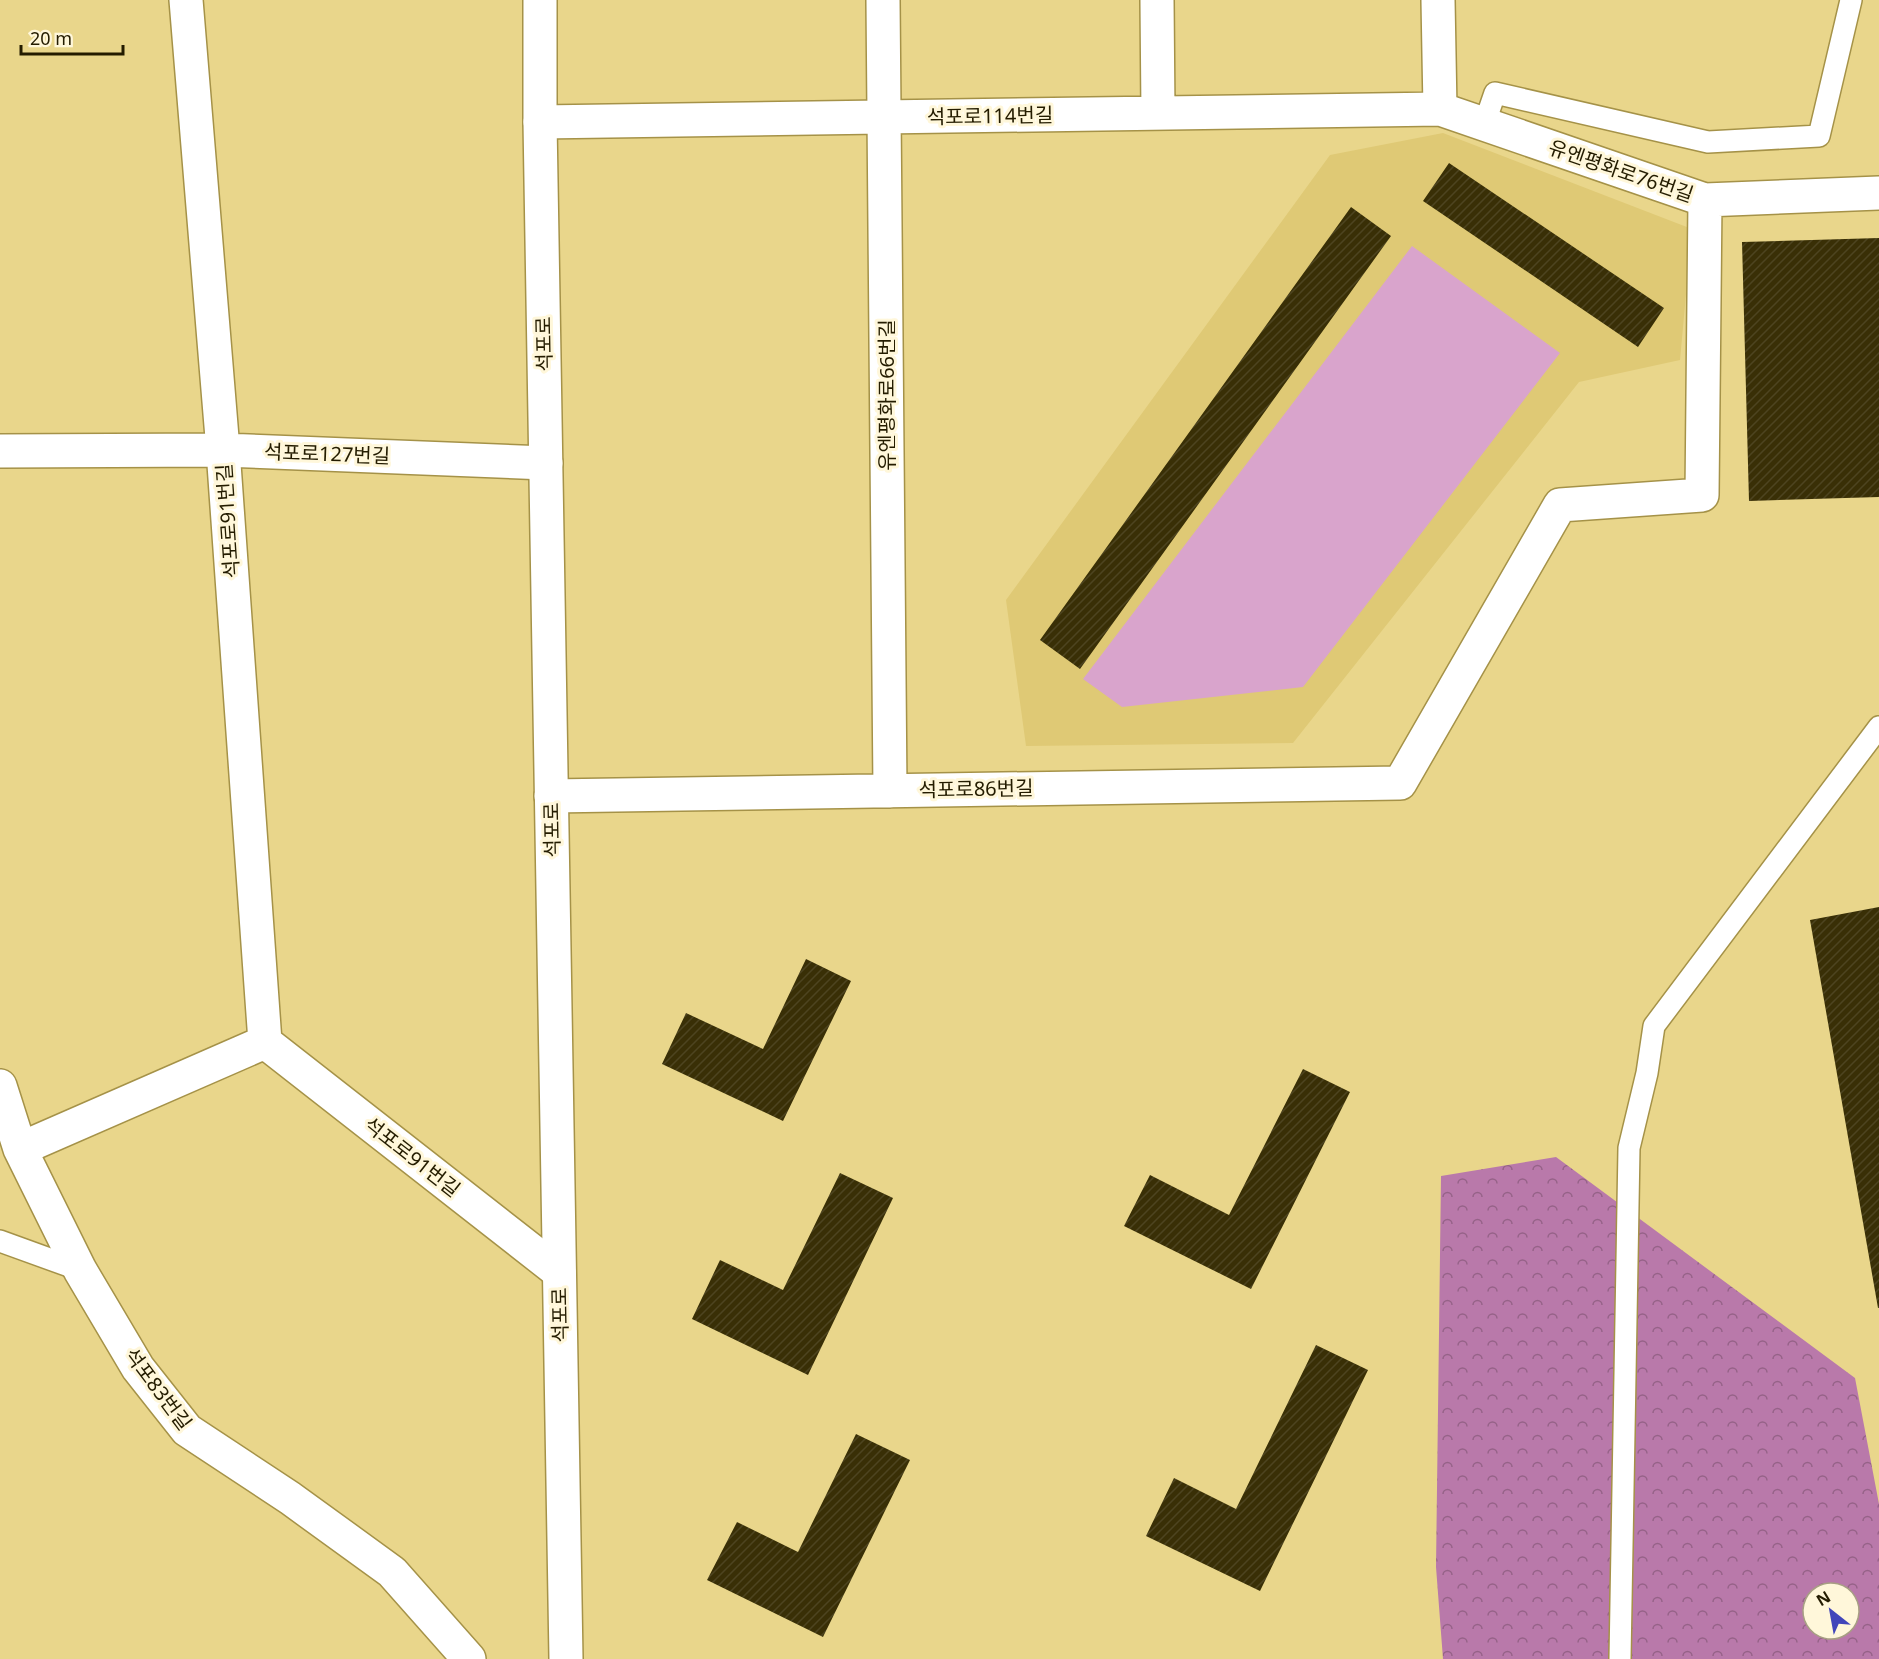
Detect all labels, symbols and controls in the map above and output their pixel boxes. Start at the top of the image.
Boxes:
scale bar [21,18,123,56]
text: 20 m [30,26,72,50]
street label: 석포로114번길 [927,101,1053,130]
street label: 유엔평화로76번길 [1545,133,1697,208]
street label: 석포로 [530,316,557,372]
street label: 유엔평화로66번길 [873,319,900,471]
street label: 석포로127번길 [263,438,391,469]
street label: 석포로91번길 [210,463,245,579]
street label: 석포로86번길 [918,774,1034,803]
street label: 석포로 [538,802,565,858]
street label: 석포로91번길 [359,1111,466,1203]
street label: 석포로 [546,1287,573,1343]
street label: 석포83번길 [119,1342,198,1435]
north arrow [1801,1581,1861,1641]
text: N [1812,1585,1835,1611]

